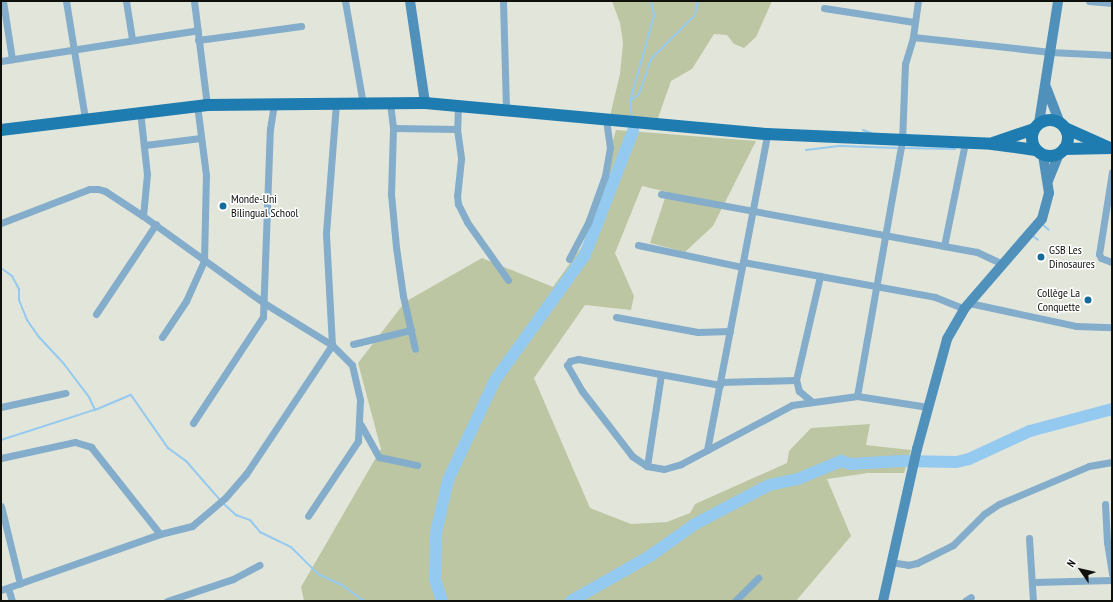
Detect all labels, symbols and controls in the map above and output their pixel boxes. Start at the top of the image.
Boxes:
place label: Monde-Uni Bilingual School [231,192,298,220]
marker: Monde-Uni Bilingual School [218,201,228,211]
place label: GSB Les Dinosaures [1049,243,1095,271]
marker: GSB Les Dinosaures [1036,252,1046,262]
place label: Collège La Conquette [1037,286,1080,314]
marker: Collège La Conquette [1083,295,1093,305]
north arrow [1061,550,1101,590]
text: N [1064,557,1079,570]

